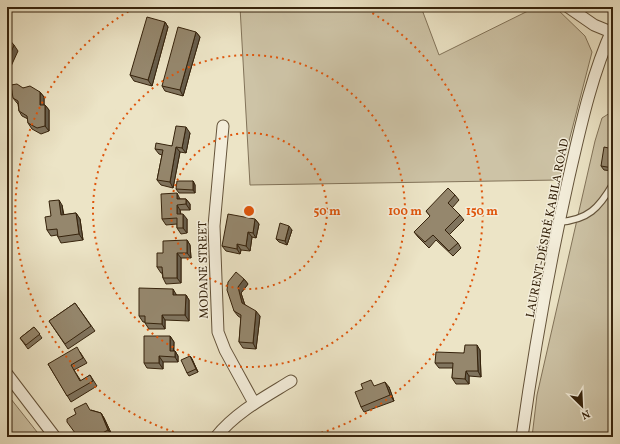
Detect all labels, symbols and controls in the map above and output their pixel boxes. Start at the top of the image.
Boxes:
street label: LAURENT-DÉSIRÉ KABILA ROAD [522,137,573,319]
centre of rings [242,204,256,218]
text: 50 m [313,204,341,220]
text: 100 m [388,204,422,220]
text: 150 m [466,204,498,220]
street label: MODANE STREET [195,221,213,319]
north arrow [562,386,602,426]
text: N [579,405,592,422]

